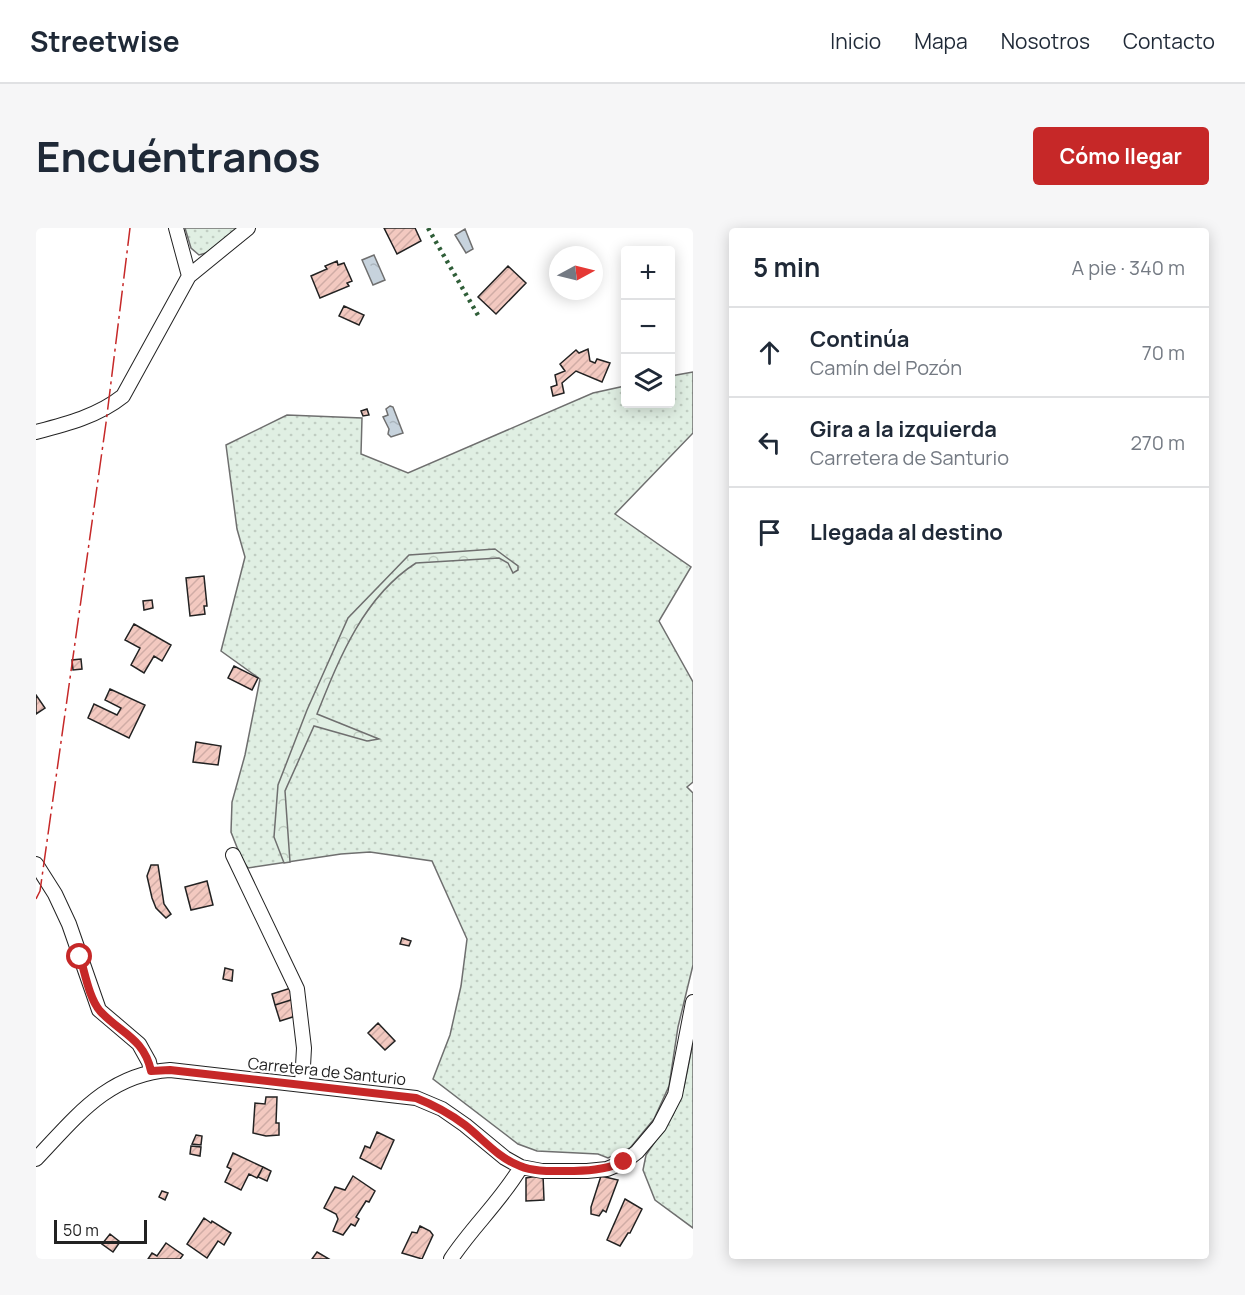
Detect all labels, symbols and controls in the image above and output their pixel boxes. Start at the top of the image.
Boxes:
text: Streetwise [30,22,180,60]
text: Inicio [830,27,881,55]
text: Mapa [914,27,968,55]
text: Nosotros [1001,27,1090,55]
text: Contacto [1123,27,1215,55]
text: Encuéntranos [36,127,321,185]
button: Cómo llegar [1033,127,1209,185]
north arrow [549,246,603,300]
map controls [621,246,675,408]
button: + [621,246,675,300]
text: 5 min [753,249,820,285]
text: A pie · 340 m [1072,254,1185,281]
button: − [621,300,675,354]
text: Continúa [810,324,910,354]
icon: ahead [753,336,786,369]
text: 70 m [1142,339,1185,366]
button: layers [621,354,675,408]
text: Camín del Pozón [810,354,962,381]
text: Gira a la izquierda [810,414,997,444]
icon: left [753,426,786,459]
text: 270 m [1130,429,1185,456]
text: Carretera de Santurio [810,444,1009,471]
icon: arrive [753,516,786,549]
text: Llegada al destino [810,517,1003,547]
route start [66,943,92,969]
street label: Carretera de Santurio [247,1052,407,1090]
route end [610,1148,636,1174]
scale bar [54,1217,147,1244]
text: 50 m [63,1219,99,1241]

